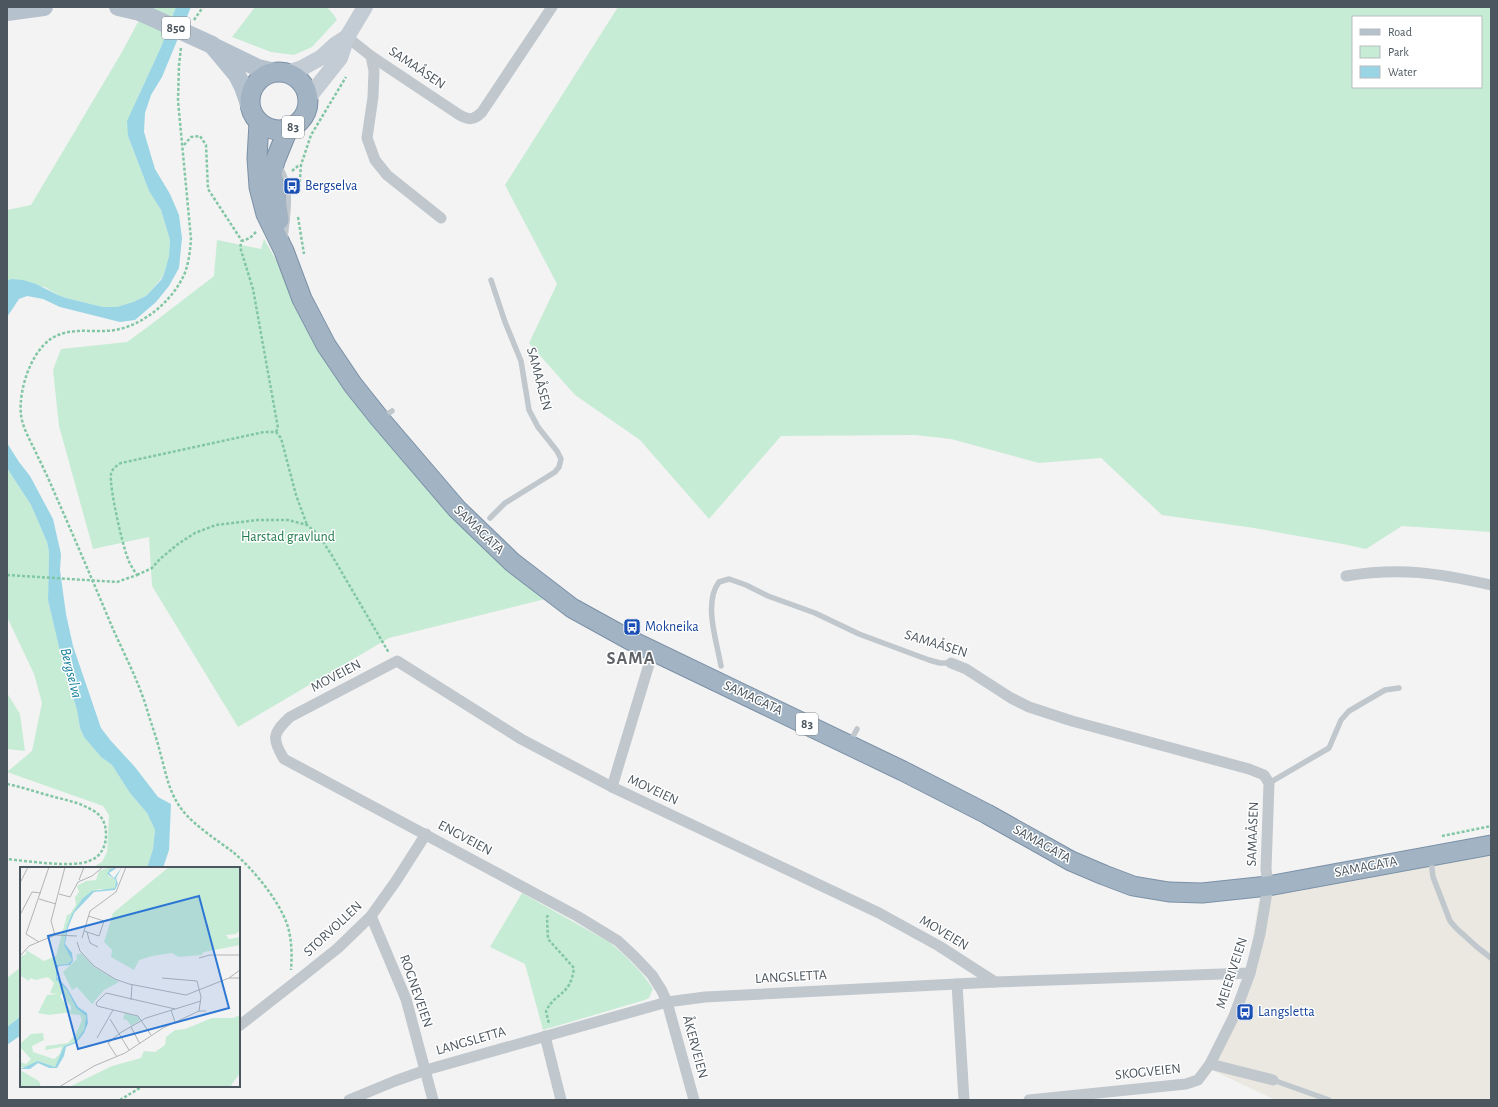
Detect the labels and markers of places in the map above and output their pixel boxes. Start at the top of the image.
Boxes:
bus stop icon: Bergselva [282,176,302,196]
place label: Bergselva [305,179,358,193]
bus stop icon: Mokneika [622,617,642,637]
place label: Mokneika [645,620,699,634]
bus stop icon: Langsletta [1235,1002,1255,1022]
place label: Langsletta [1258,1005,1315,1019]

